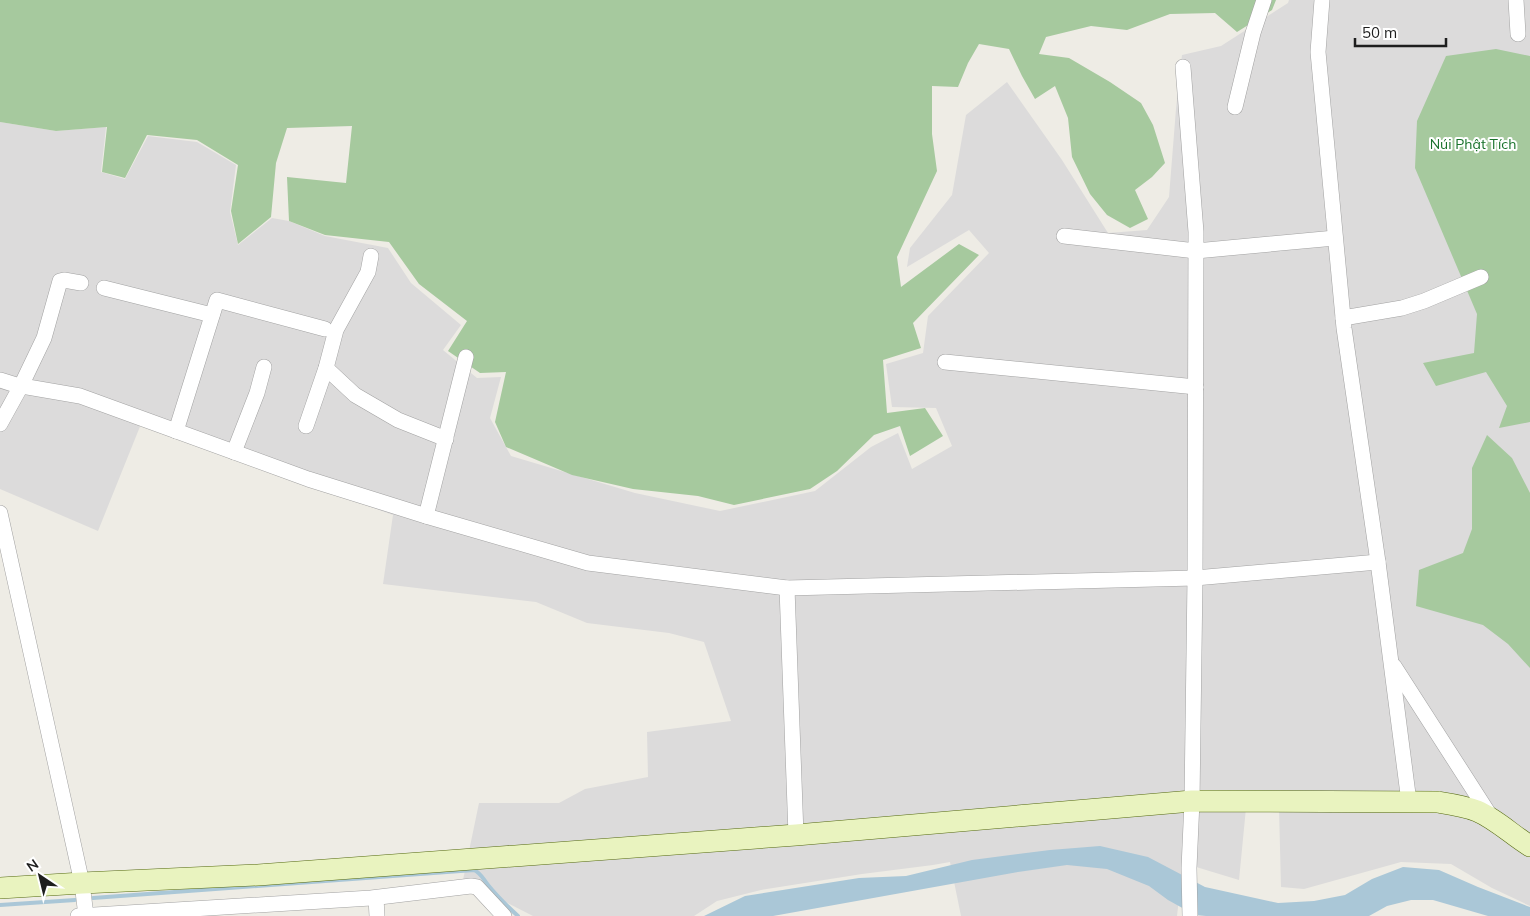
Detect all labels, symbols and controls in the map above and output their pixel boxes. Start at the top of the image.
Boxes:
scale bar [1355,15,1446,47]
text: 50 m [1362,23,1397,42]
park label: Núi Phật Tích [1430,135,1516,153]
north arrow [15,851,65,901]
text: N [23,855,42,876]

